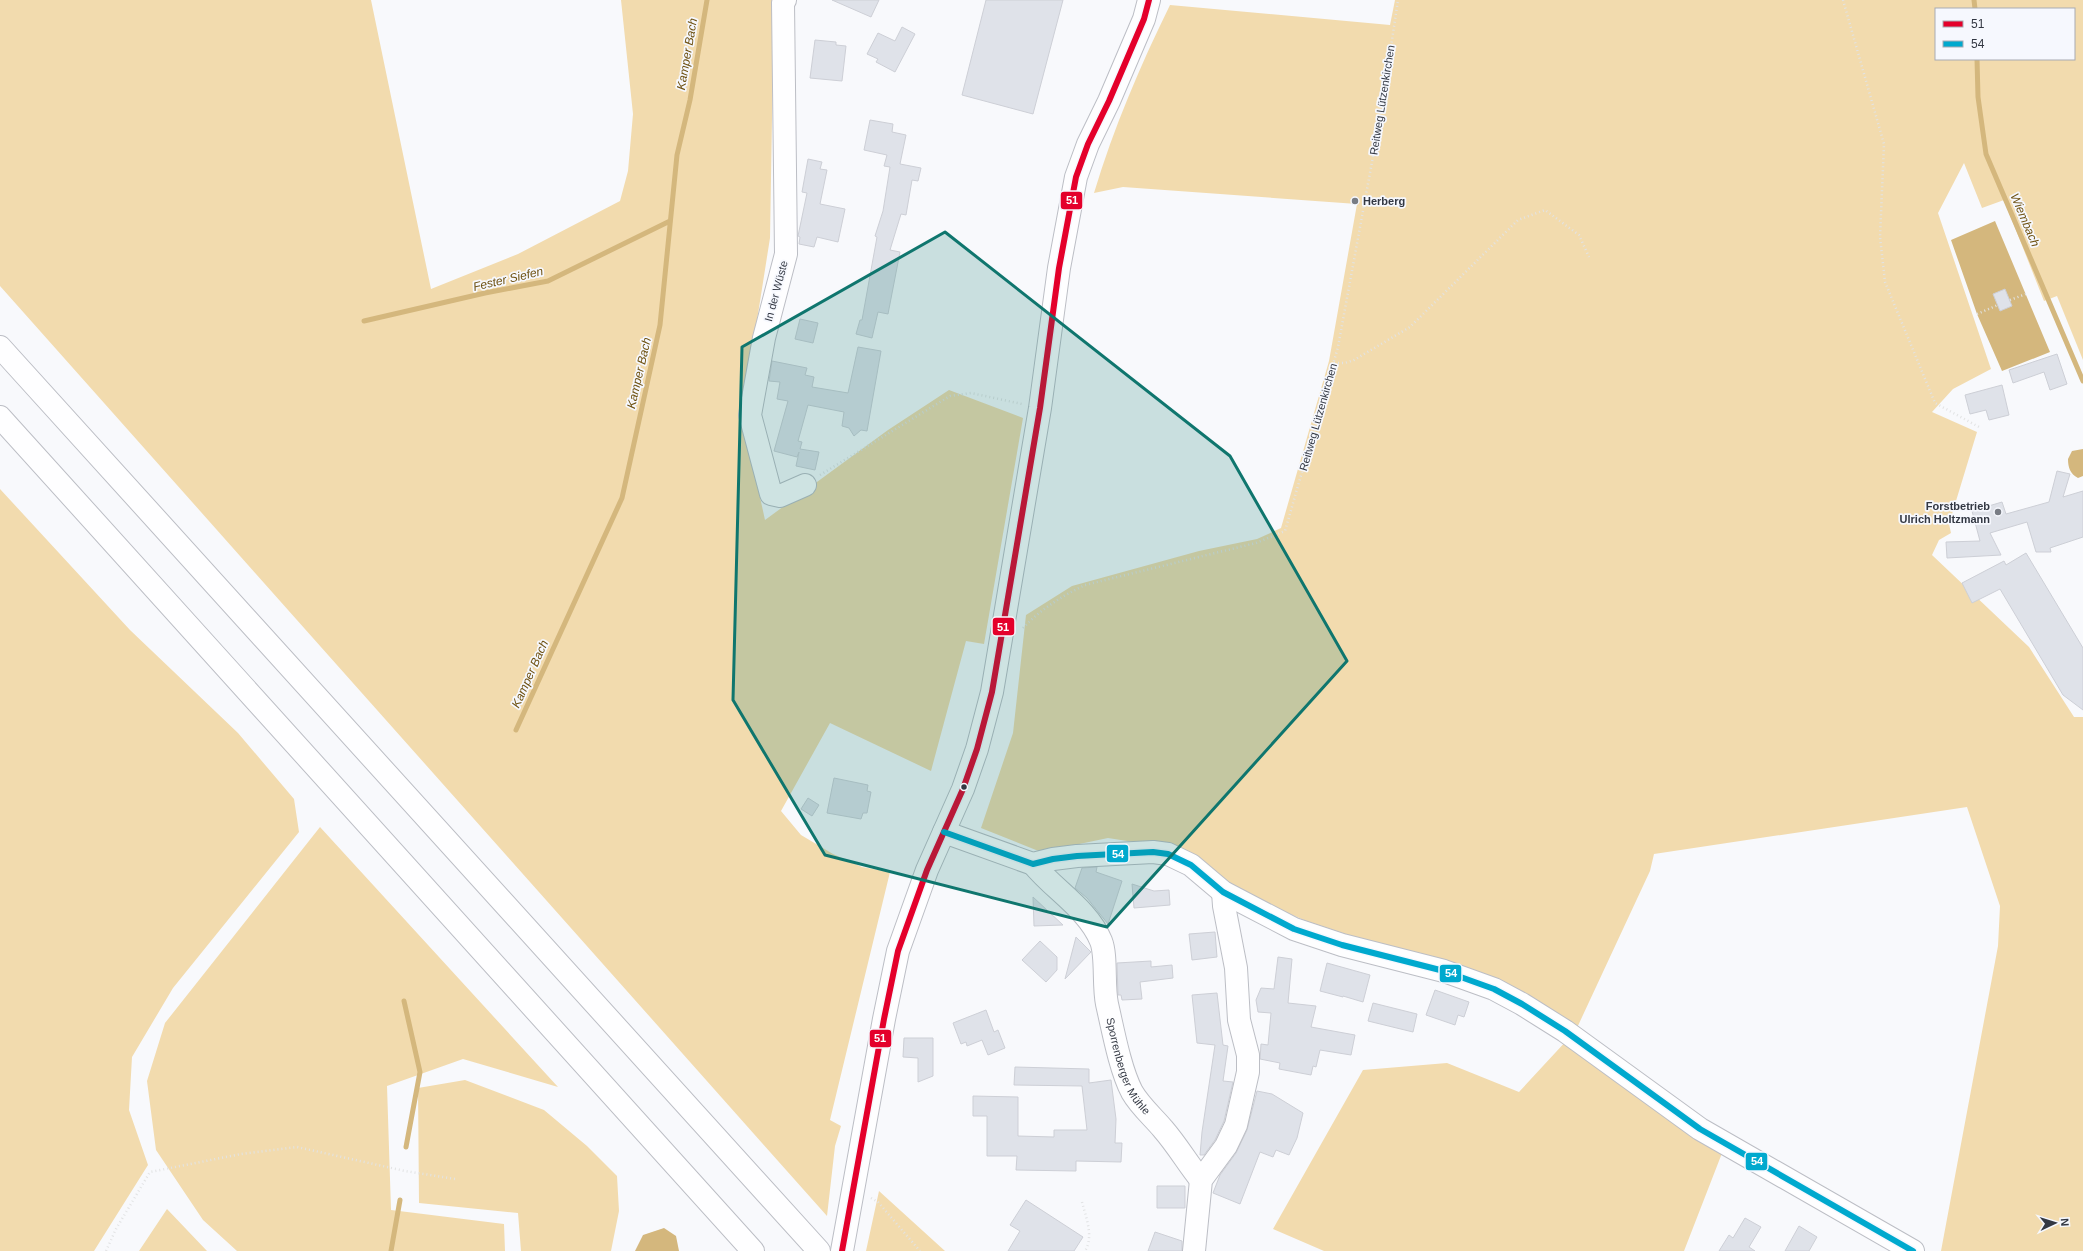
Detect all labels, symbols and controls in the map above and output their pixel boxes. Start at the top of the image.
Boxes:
legend [1935,8,2075,60]
water label: Kamper Bach [674,17,700,91]
text: 51 [1971,17,1985,31]
text: 54 [1971,37,1985,51]
street label: Reitweg Lützenkirchen [1367,44,1397,156]
line badge: 51 [1060,191,1083,210]
water label: Wiembach [2008,191,2043,249]
text: 51 [1066,194,1078,206]
place label: Herberg [1363,195,1405,207]
marker: Herberg [1350,196,1360,206]
street label: In der Wüste [762,259,790,323]
water label: Fester Siefen [472,264,545,294]
water label: Kamper Bach [624,336,654,410]
street label: Reitweg Lützenkirchen [1297,362,1339,472]
place label: Forstbetrieb Ulrich Holtzmann [1900,500,1990,525]
marker: Forstbetrieb Ulrich Holtzmann [1993,507,2003,517]
line badge: 51 [992,617,1015,636]
text: 51 [997,621,1009,633]
water label: Kamper Bach [509,638,551,710]
unlabelled marker [959,782,969,792]
line badge: 54 [1106,844,1129,863]
text: 54 [1112,848,1125,860]
line badge: 54 [1439,964,1462,983]
text: 54 [1445,967,1458,979]
street label: Sporrenberger Mühle [1104,1016,1153,1117]
line badge: 51 [869,1029,892,1048]
text: 51 [874,1032,886,1044]
line badge: 54 [1745,1152,1768,1171]
text: 54 [1751,1155,1764,1167]
north arrow [2035,1203,2075,1243]
text: N [2059,1218,2071,1227]

